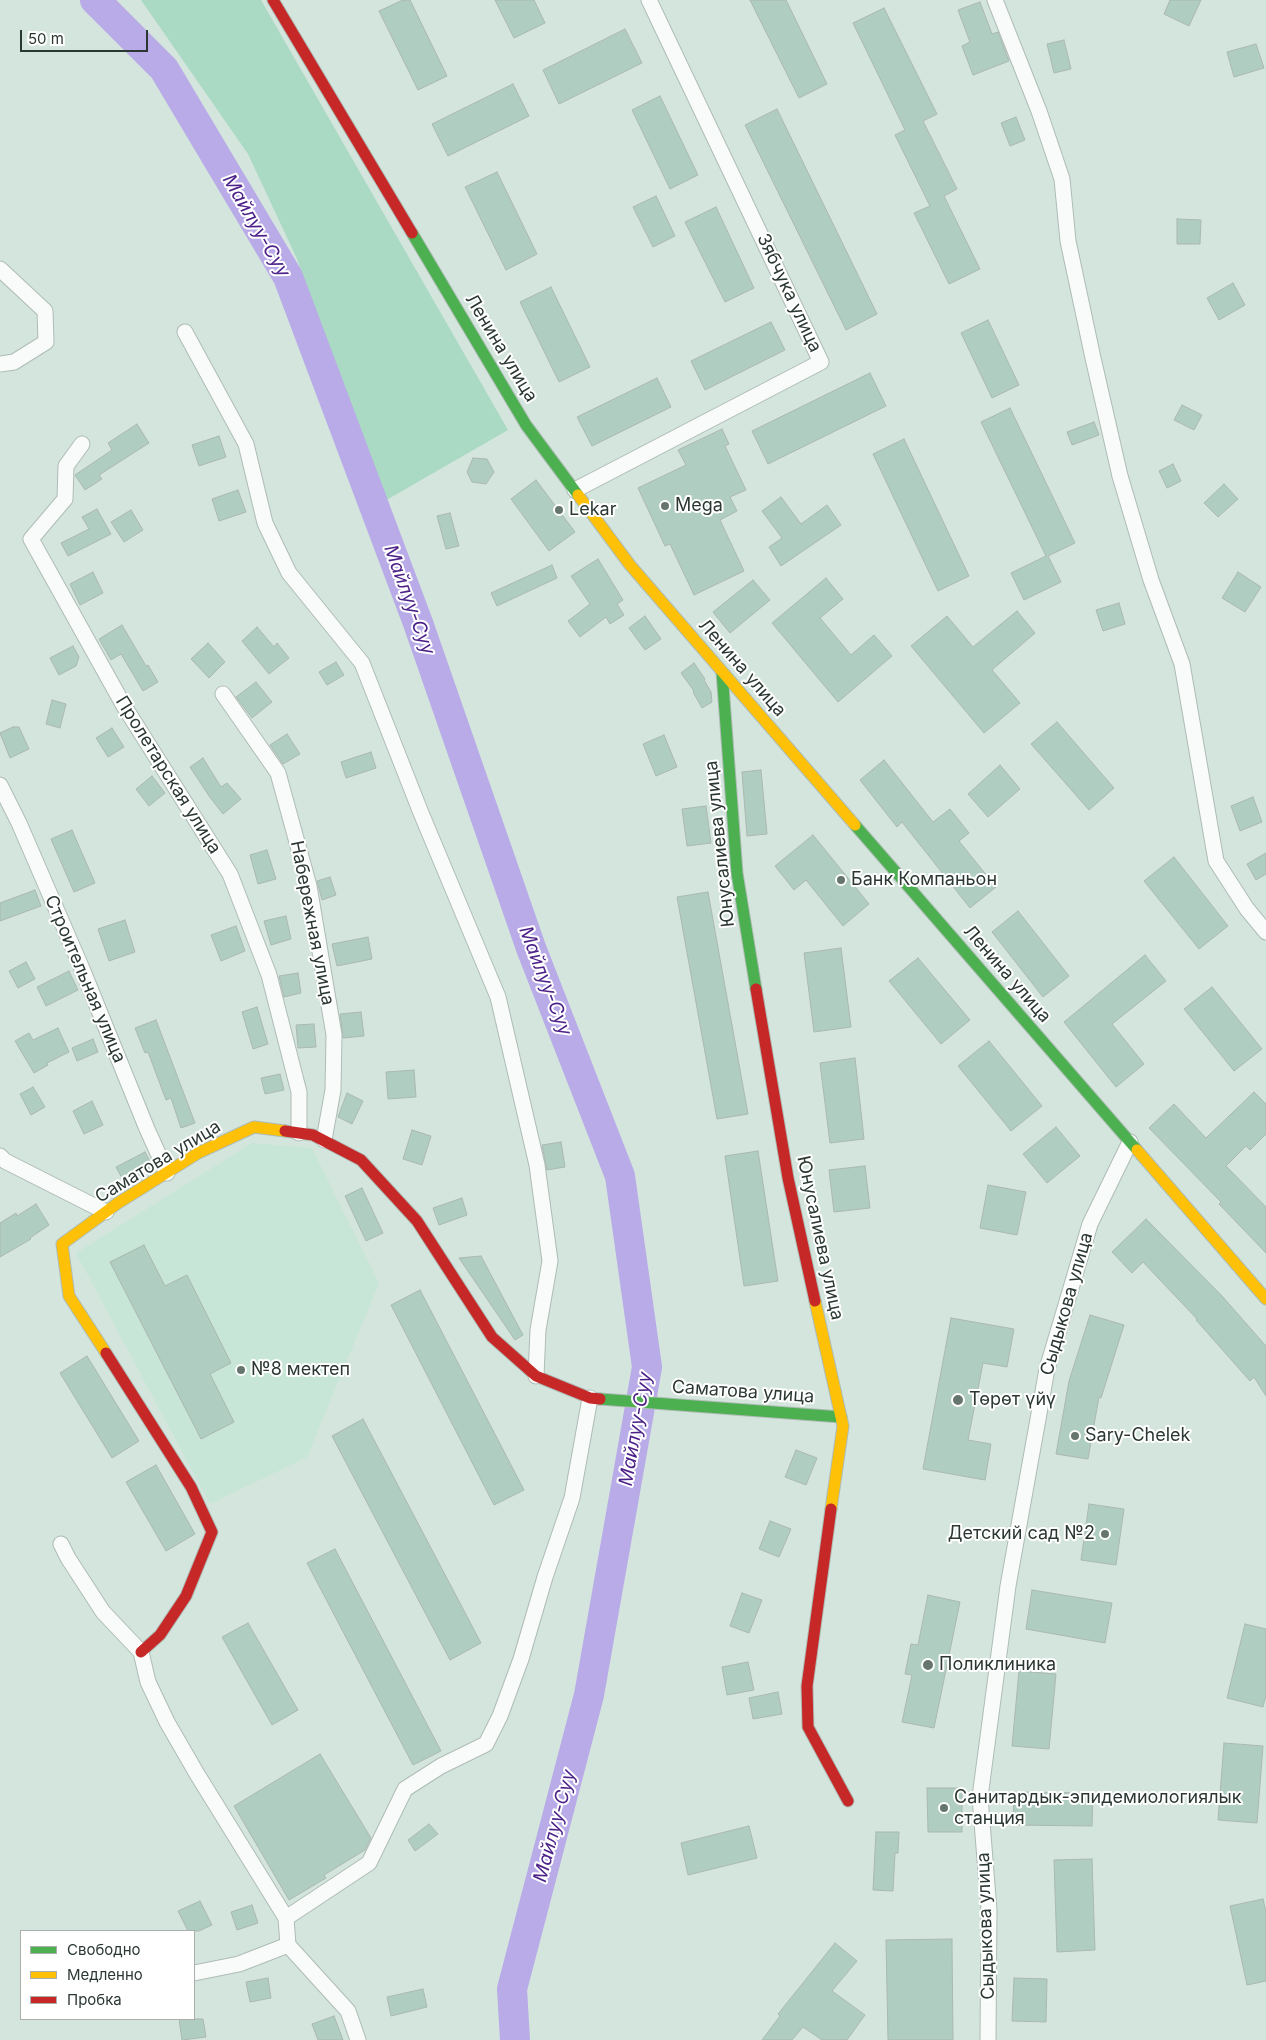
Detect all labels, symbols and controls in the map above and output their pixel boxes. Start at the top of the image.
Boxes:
scale bar [22,20,150,52]
text: 50 m [28,29,64,48]
water label: Майлуу-Суу [217,170,295,282]
street label: Зябчука улица [752,230,826,356]
street label: Ленина улица [460,290,542,406]
place label: Mega [675,495,723,517]
place label: Lekar [569,499,616,521]
marker: Mega [659,500,671,512]
marker: Lekar [553,504,565,516]
water label: Майлуу-Суу [379,542,439,658]
street label: Ленина улица [694,615,790,721]
street label: Пролетарская улица [111,692,225,858]
street label: Юнусалиева улица [701,760,739,928]
street label: Набережная улица [285,839,339,1007]
place label: Банк Компаньон [851,869,997,891]
marker: Банк Компаньон [835,874,847,886]
street label: Строительная улица [40,892,130,1066]
street label: Ленина улица [959,921,1055,1027]
water label: Майлуу-Суу [514,923,576,1039]
street label: Саматова улица [91,1116,225,1208]
street label: Юнусалиева улица [792,1154,848,1322]
street label: Сыдыкова улица [1036,1230,1098,1378]
place label: №8 мектеп [251,1359,350,1381]
marker: №8 мектеп [235,1364,247,1376]
water label: Майлуу-Суу [615,1370,657,1488]
street label: Саматова улица [671,1376,815,1408]
place label: Төрөт үйү [969,1389,1056,1411]
marker: Төрөт үйү [951,1393,965,1407]
place label: Sary-Chelek [1085,1425,1190,1447]
marker: Sary-Chelek [1069,1430,1081,1442]
place label: Детский сад №2 [948,1523,1095,1545]
marker: Детский сад №2 [1099,1528,1111,1540]
place label: Поликлиника [939,1654,1056,1676]
marker: Поликлиника [921,1658,935,1672]
water label: Майлуу-Суу [529,1767,581,1885]
place label: Санитардык-эпидемиологиялык станция [954,1787,1242,1830]
marker: Санитардык-эпидемиологиялык станция [938,1802,950,1814]
street label: Сыдыкова улица [973,1852,999,2000]
legend [20,1930,195,2020]
text: Свободно [67,1940,141,1959]
text: Медленно [67,1965,143,1984]
text: Пробка [67,1990,122,2009]

